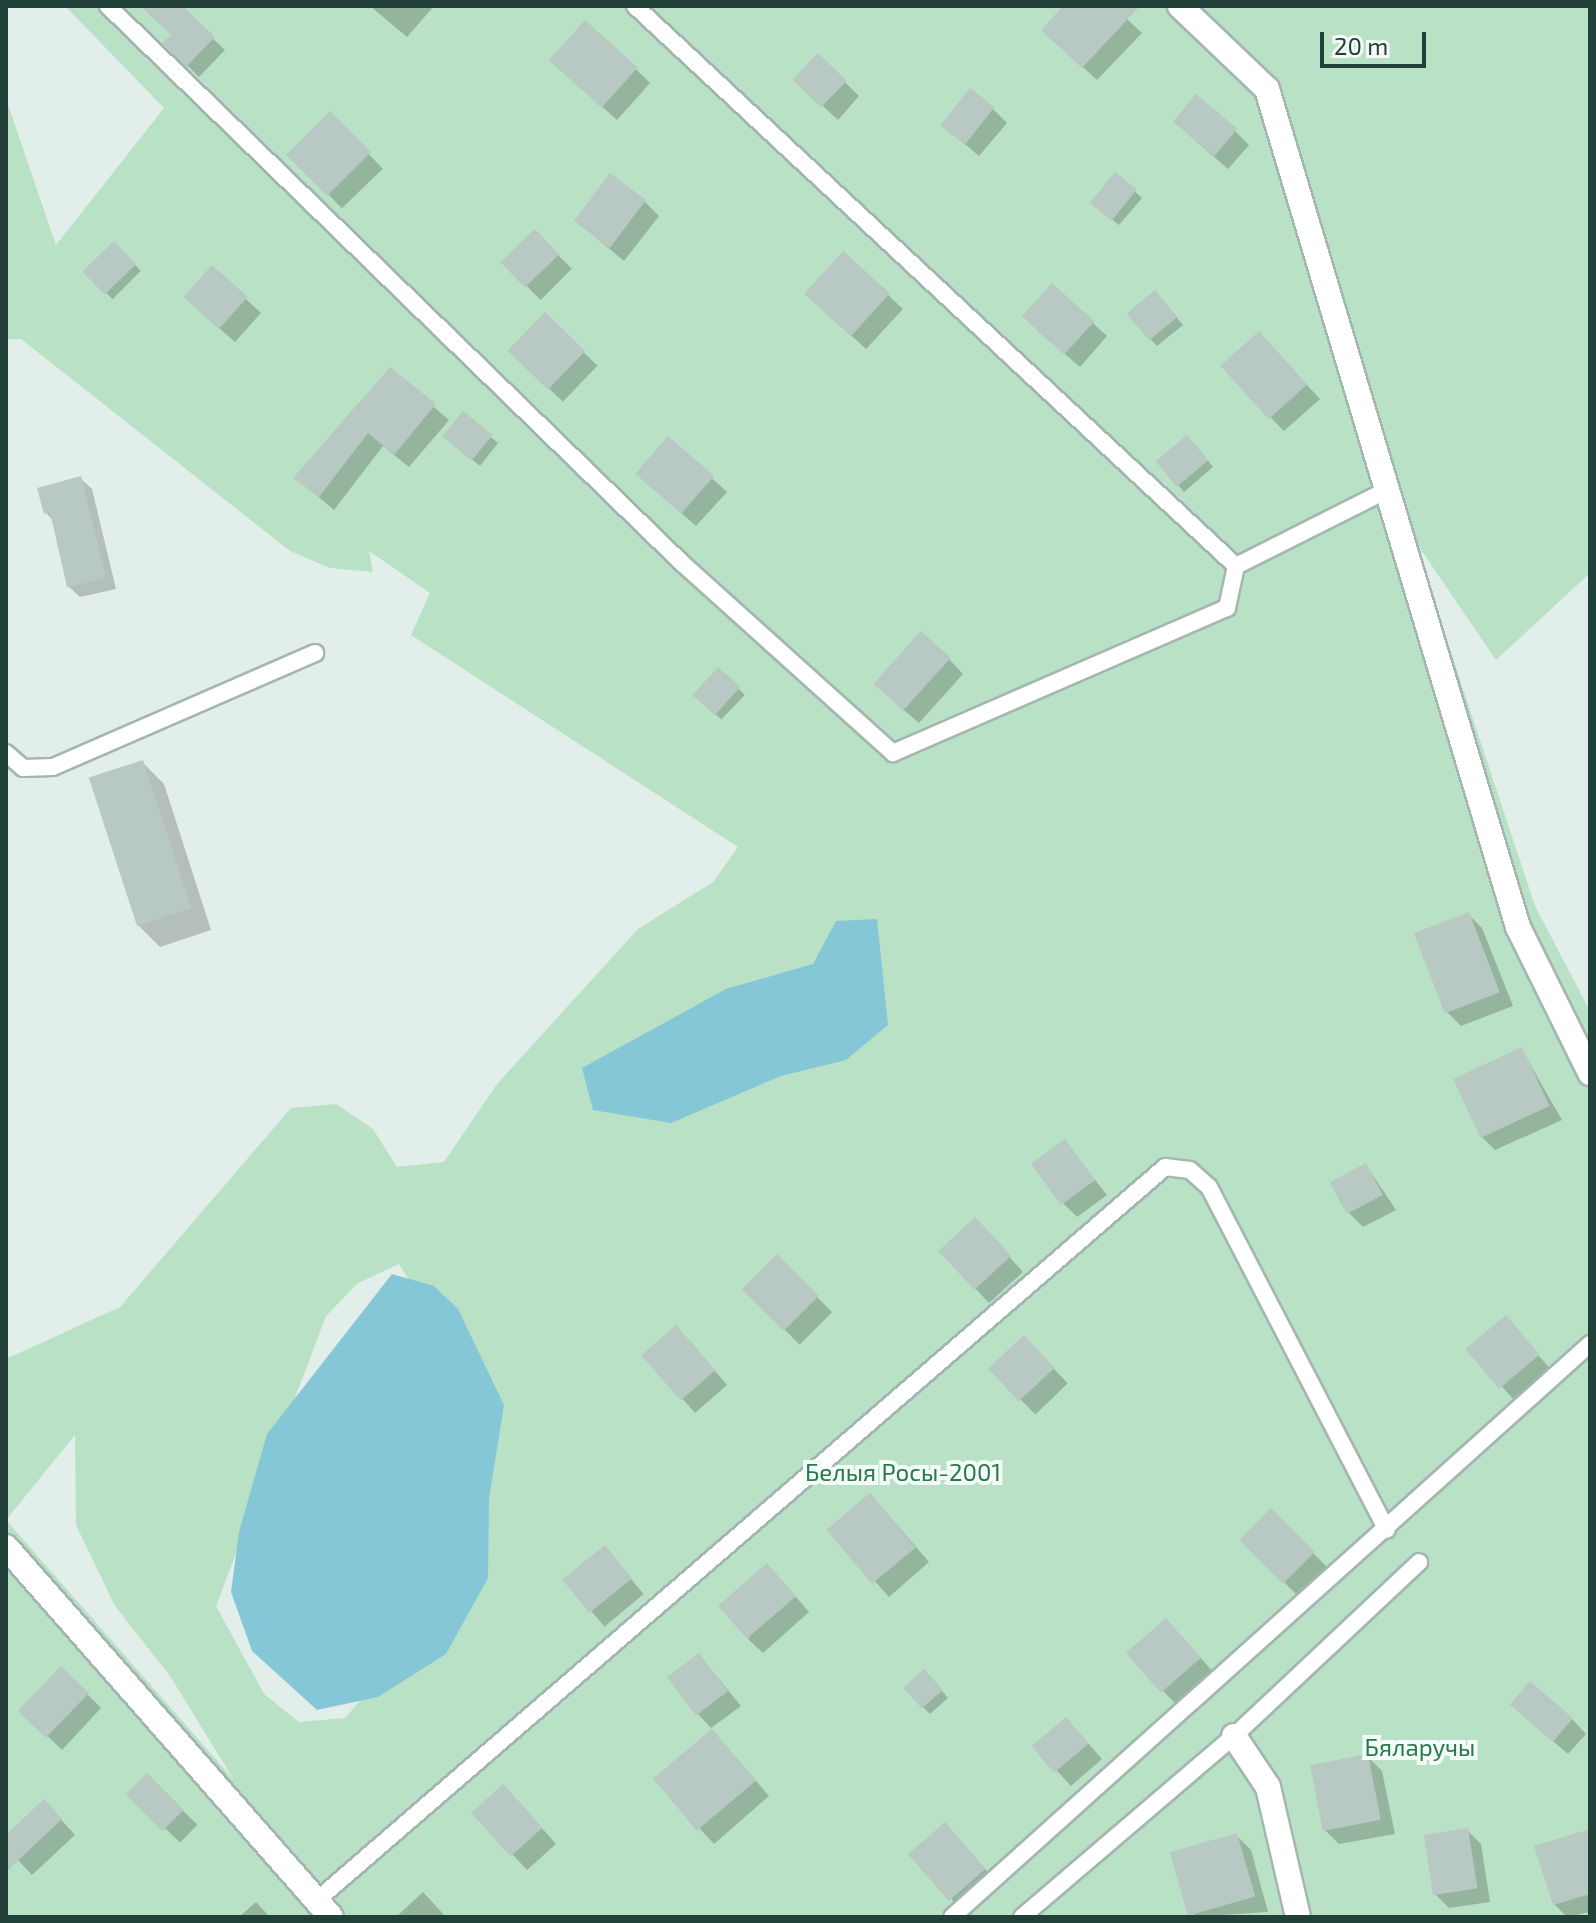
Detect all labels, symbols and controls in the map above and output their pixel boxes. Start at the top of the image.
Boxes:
scale bar [1324,16,1430,66]
text: 20 m [1334,31,1388,60]
park label: Белыя Росы-2001 [805,1458,1001,1486]
park label: Бяларучы [1365,1733,1475,1761]

